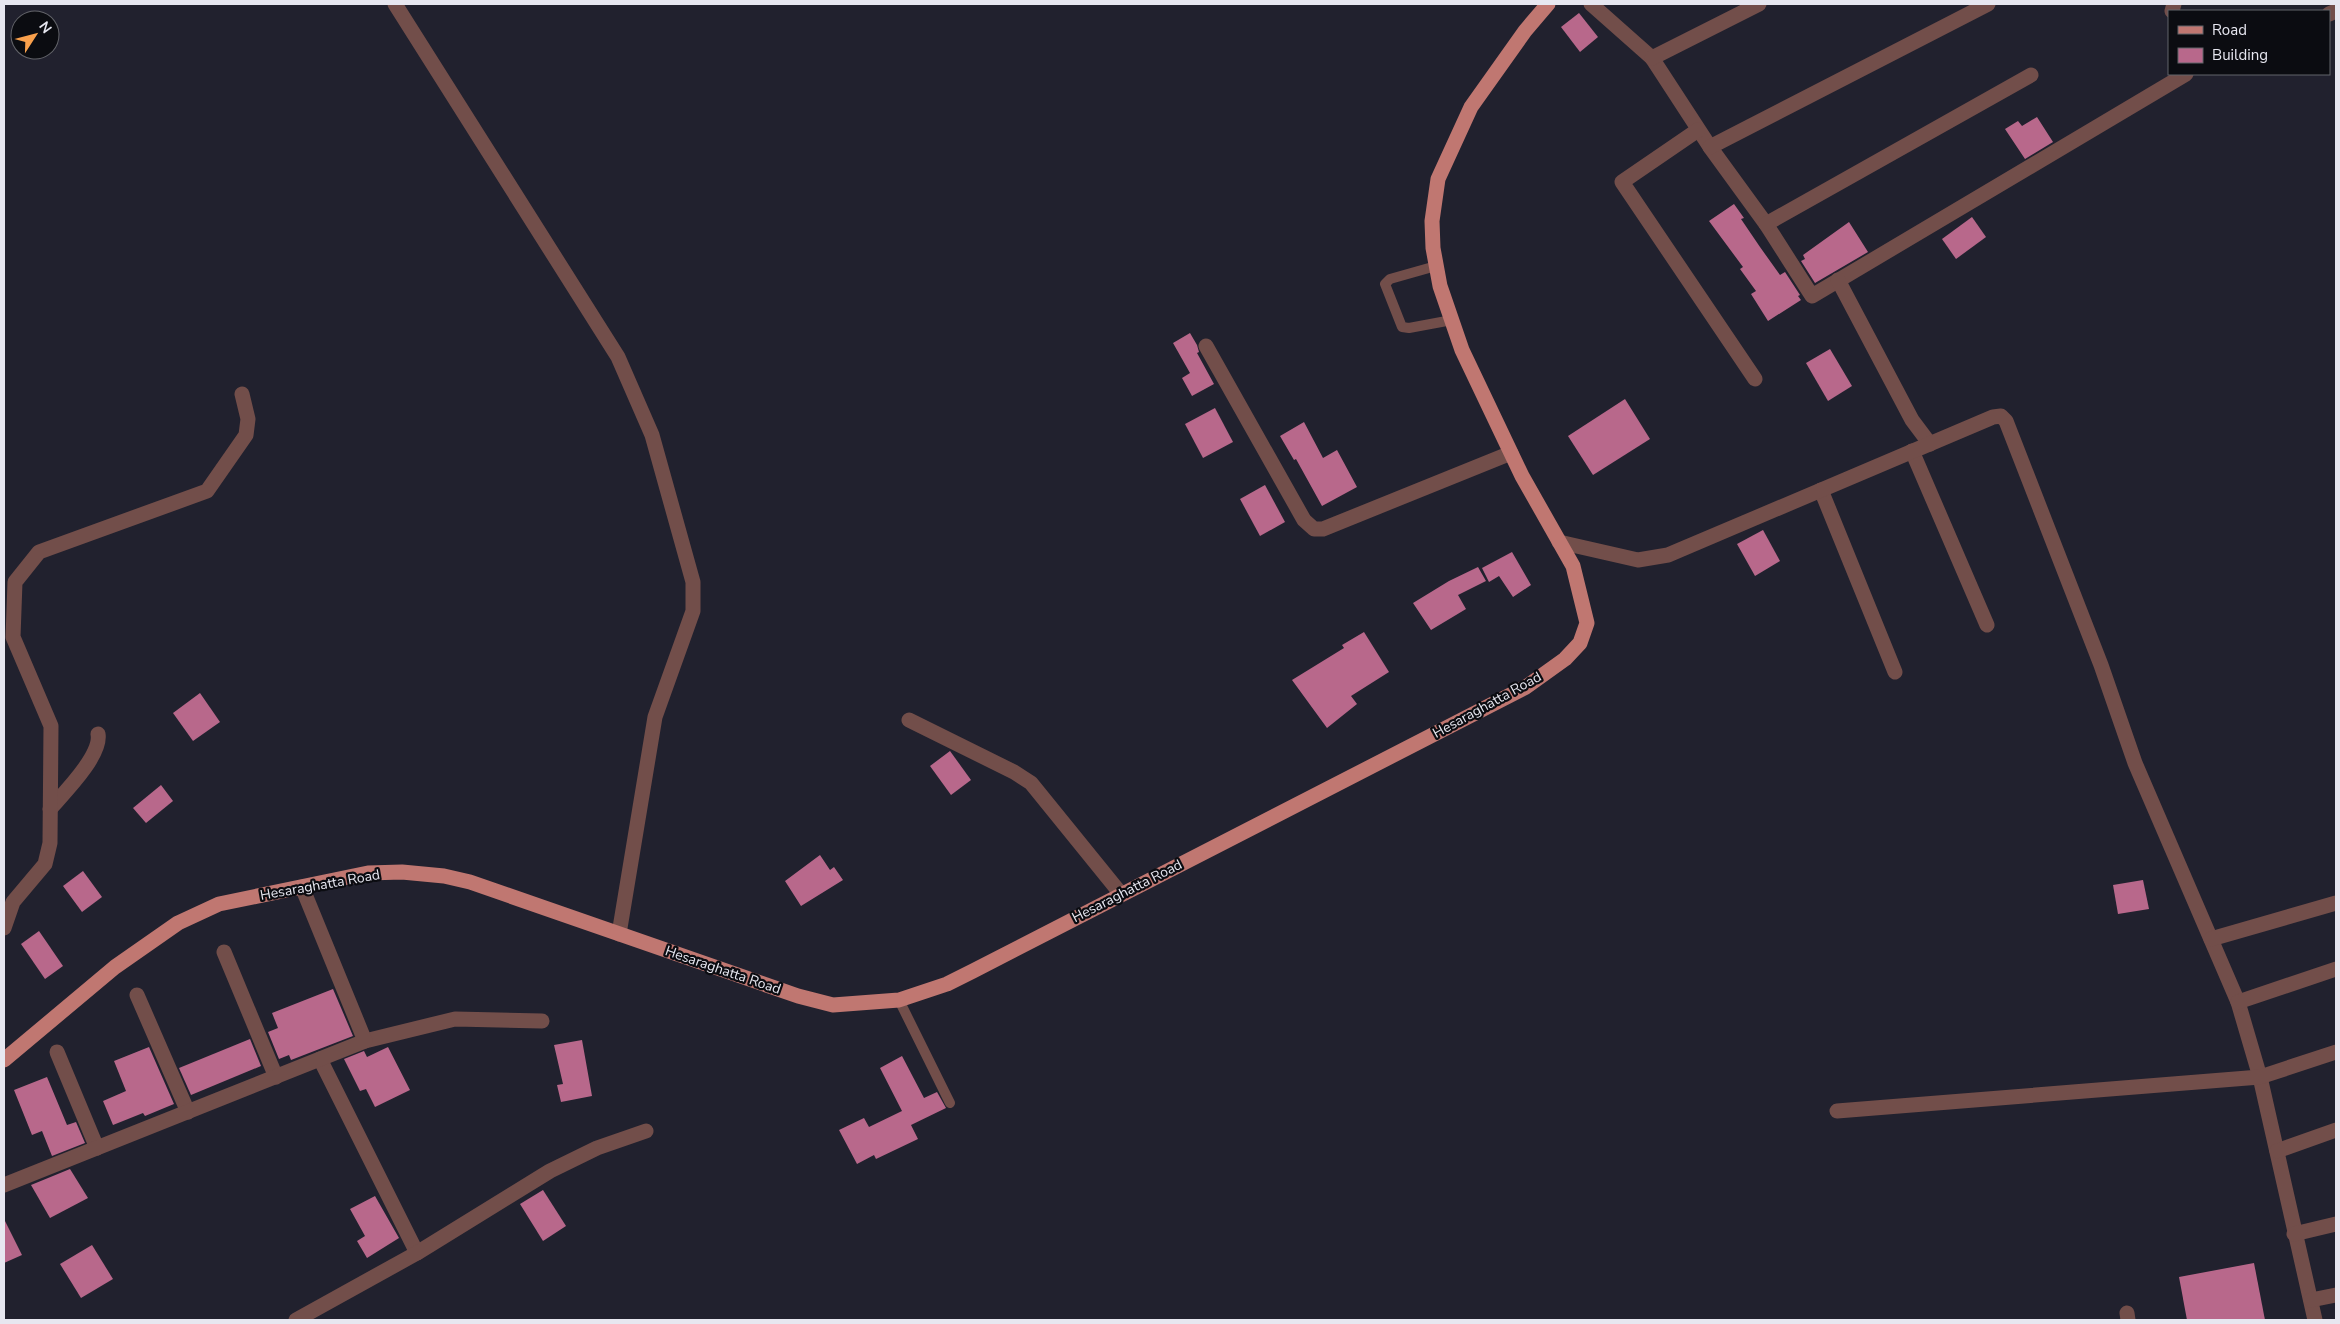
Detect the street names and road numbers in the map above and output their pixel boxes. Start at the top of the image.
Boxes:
street label: Hesaraghatta Road [1429,667,1545,743]
street label: Hesaraghatta Road [1069,855,1185,927]
street label: Hesaraghatta Road [259,865,381,905]
street label: Hesaraghatta Road [663,941,783,999]

